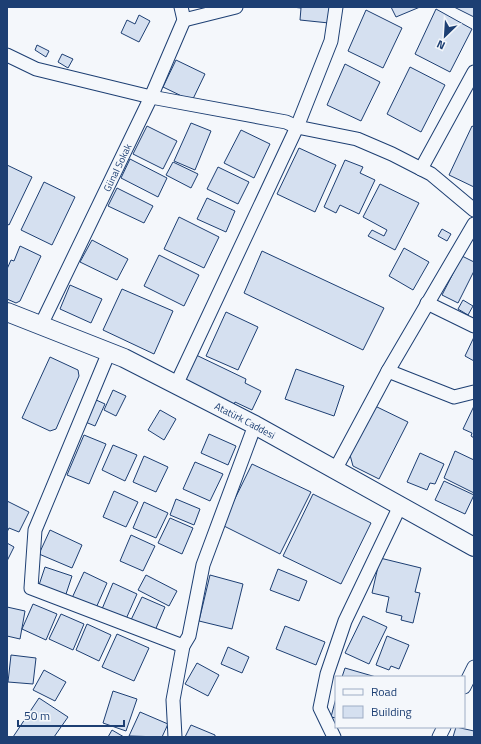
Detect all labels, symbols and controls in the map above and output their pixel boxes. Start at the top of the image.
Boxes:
north arrow [425,16,465,56]
text: N [434,36,448,54]
street label: Günal Sokak [100,141,136,194]
street label: Atatürk Caddesi [212,399,278,443]
legend [335,676,465,728]
text: Road [371,682,397,701]
scale bar [18,702,124,728]
text: Building [371,702,412,721]
text: 50 m [24,706,50,725]

